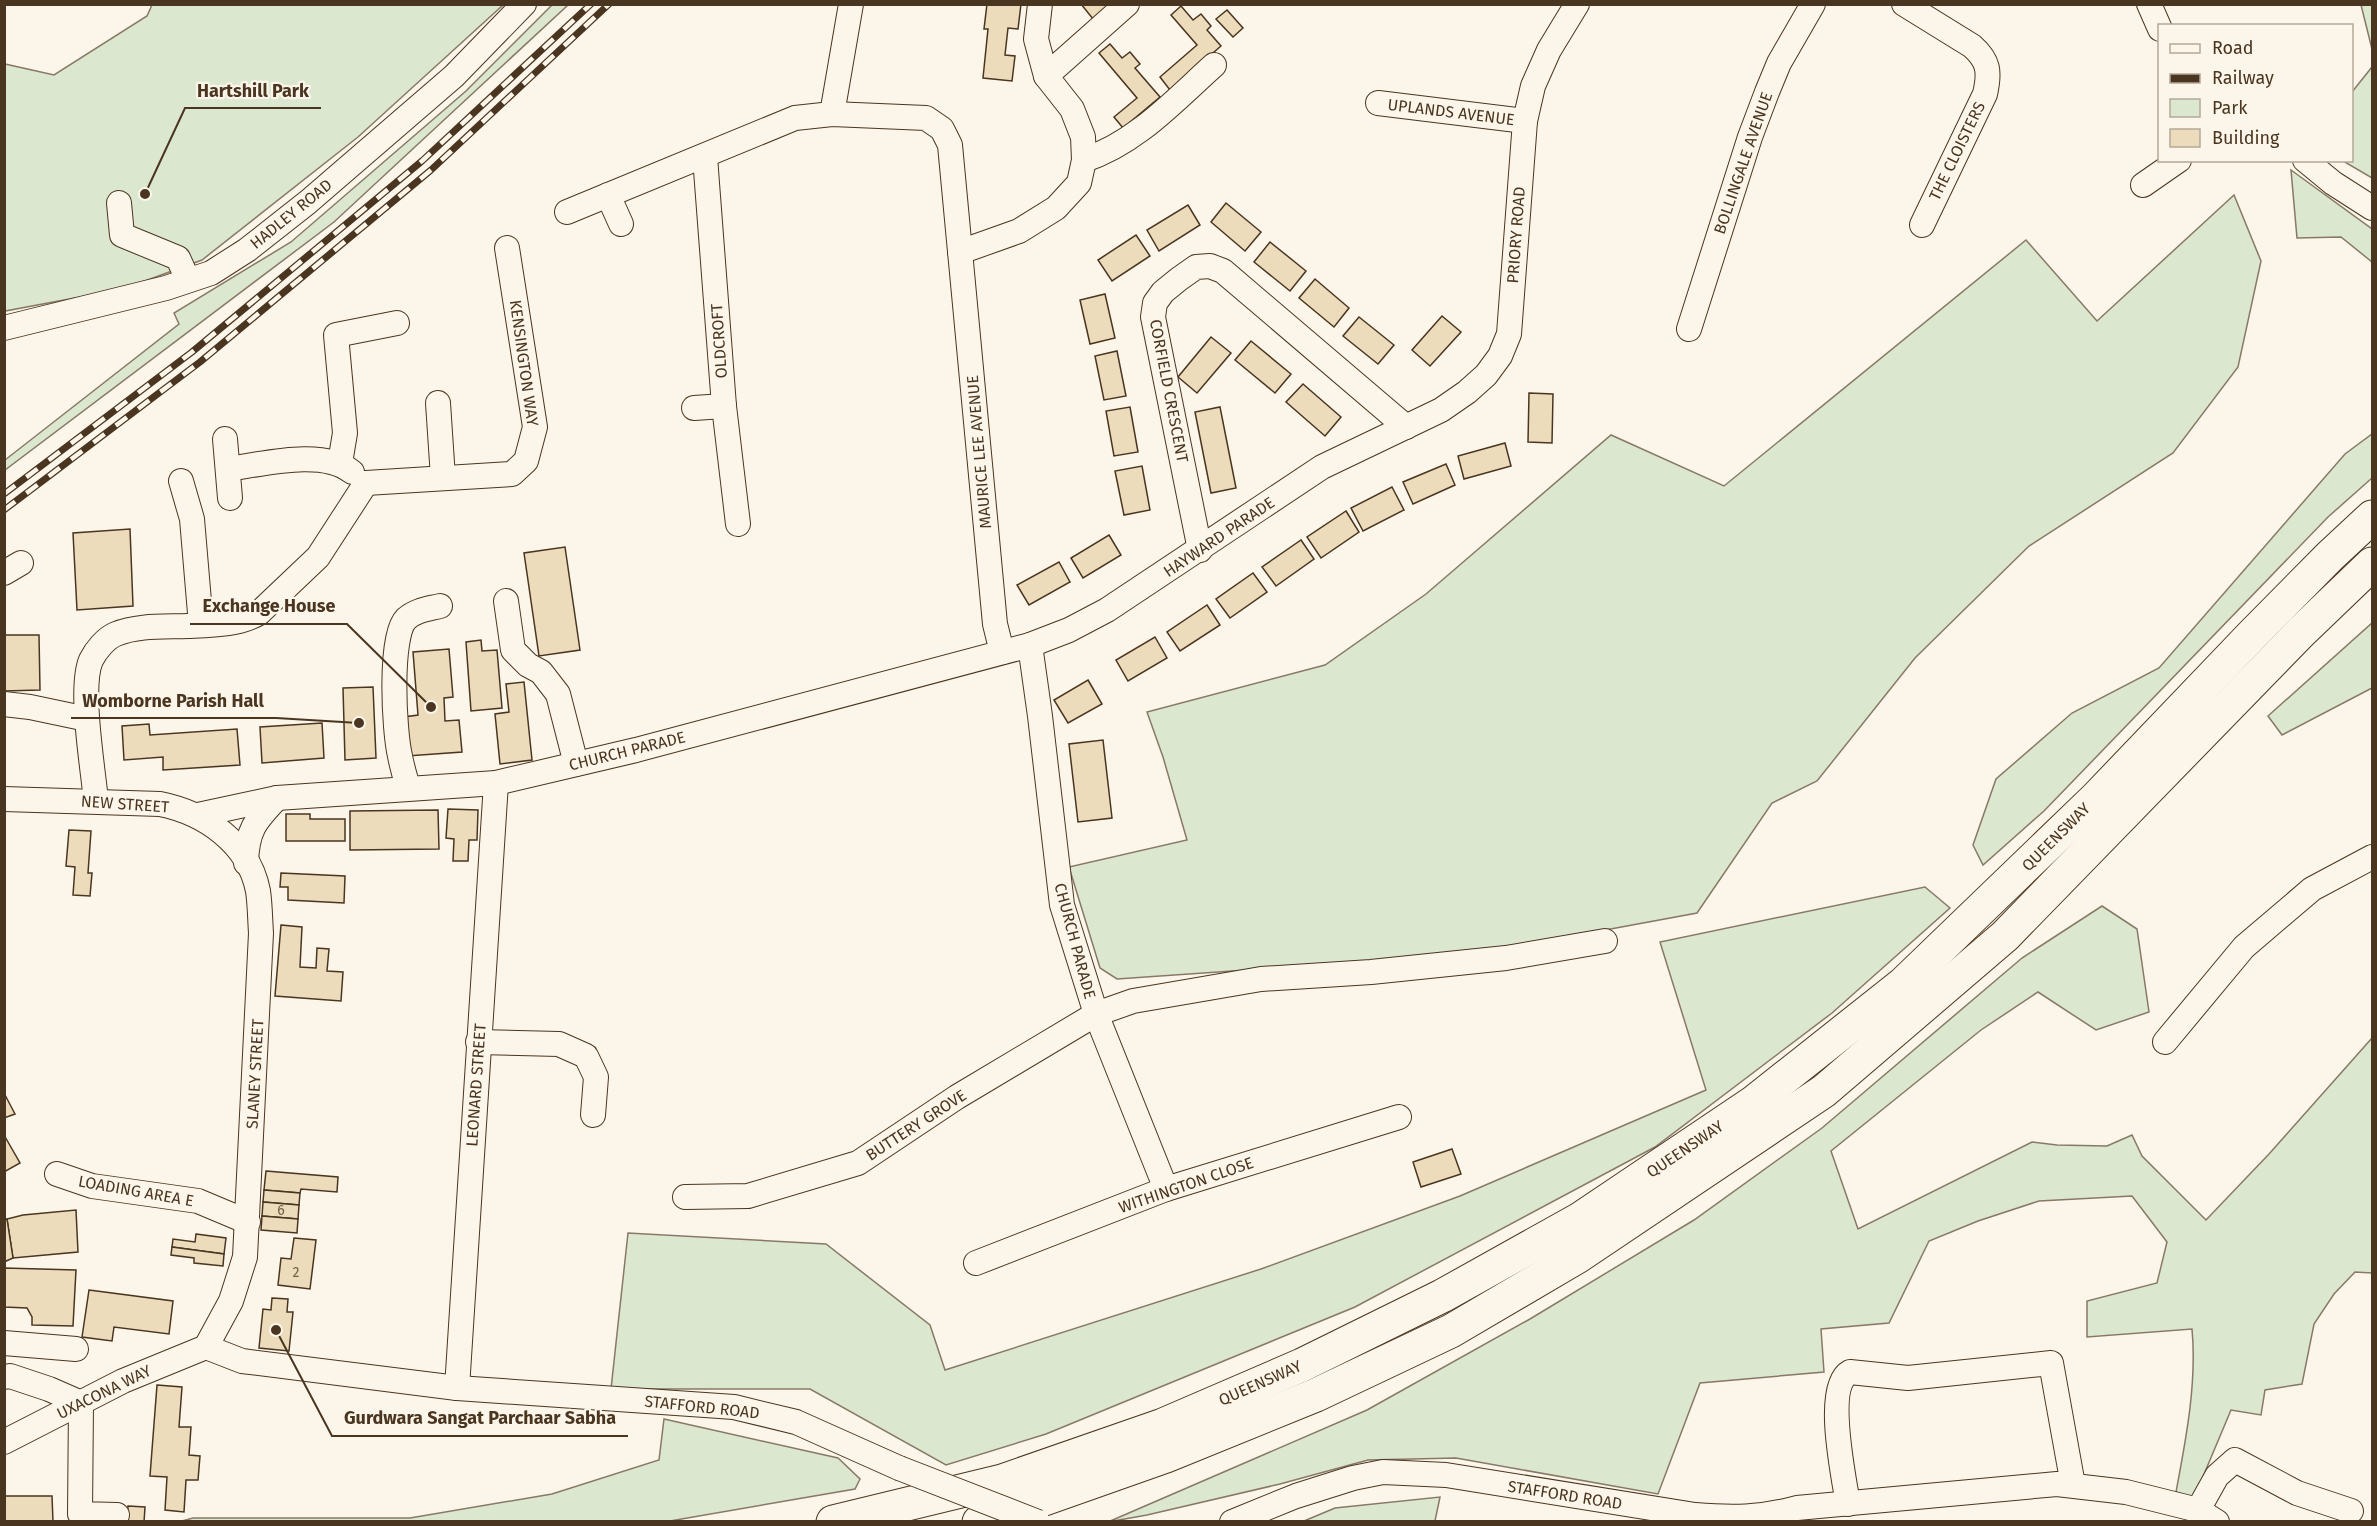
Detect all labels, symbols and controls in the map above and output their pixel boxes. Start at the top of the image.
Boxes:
legend [2158,24,2353,162]
text: Road [2212,37,2254,59]
text: Railway [2212,67,2274,89]
callout: Hartshill Park [185,72,321,108]
text: Hartshill Park [197,80,310,102]
street label: BOLLINGALE AVENUE [1710,90,1776,236]
street label: UPLANDS AVENUE [1386,95,1516,129]
text: Park [2212,97,2248,119]
street label: THE CLOISTERS [1925,98,1989,203]
text: Building [2212,127,2280,149]
street label: HADLEY ROAD [246,175,336,253]
street label: PRIORY ROAD [1503,186,1529,284]
street label: KENSINGTON WAY [506,299,542,428]
street label: OLDCROFT [707,302,731,379]
street label: CORFIELD CRESCENT [1146,318,1192,465]
street label: MAURICE LEE AVENUE [963,374,995,530]
street label: HAYWARD PARADE [1160,493,1278,581]
callout: Exchange House [190,588,347,624]
text: Exchange House [203,595,335,617]
callout: Womborne Parish Hall [71,682,276,718]
text: Womborne Parish Hall [82,690,264,712]
street label: CHURCH PARADE [567,727,687,775]
street label: NEW STREET [80,791,171,817]
street label: QUEENSWAY [2018,799,2094,875]
street label: CHURCH PARADE [1050,881,1100,1001]
street label: SLANEY STREET [243,1018,267,1129]
street label: LEONARD STREET [462,1022,490,1147]
street label: BUTTERY GROVE [862,1085,970,1165]
street label: QUEENSWAY [1643,1116,1727,1182]
street label: WITHINGTON CLOSE [1116,1153,1256,1217]
street label: LOADING AREA E [77,1171,195,1211]
house number: 6 [277,1202,285,1219]
house number: 2 [293,1264,300,1281]
street label: QUEENSWAY [1216,1356,1305,1410]
street label: UXACONA WAY [54,1361,154,1423]
street label: STAFFORD ROAD [643,1392,761,1422]
callout: Gurdwara Sangat Parchaar Sabha [332,1400,628,1436]
text: Gurdwara Sangat Parchaar Sabha [344,1407,616,1429]
street label: STAFFORD ROAD [1506,1477,1624,1513]

